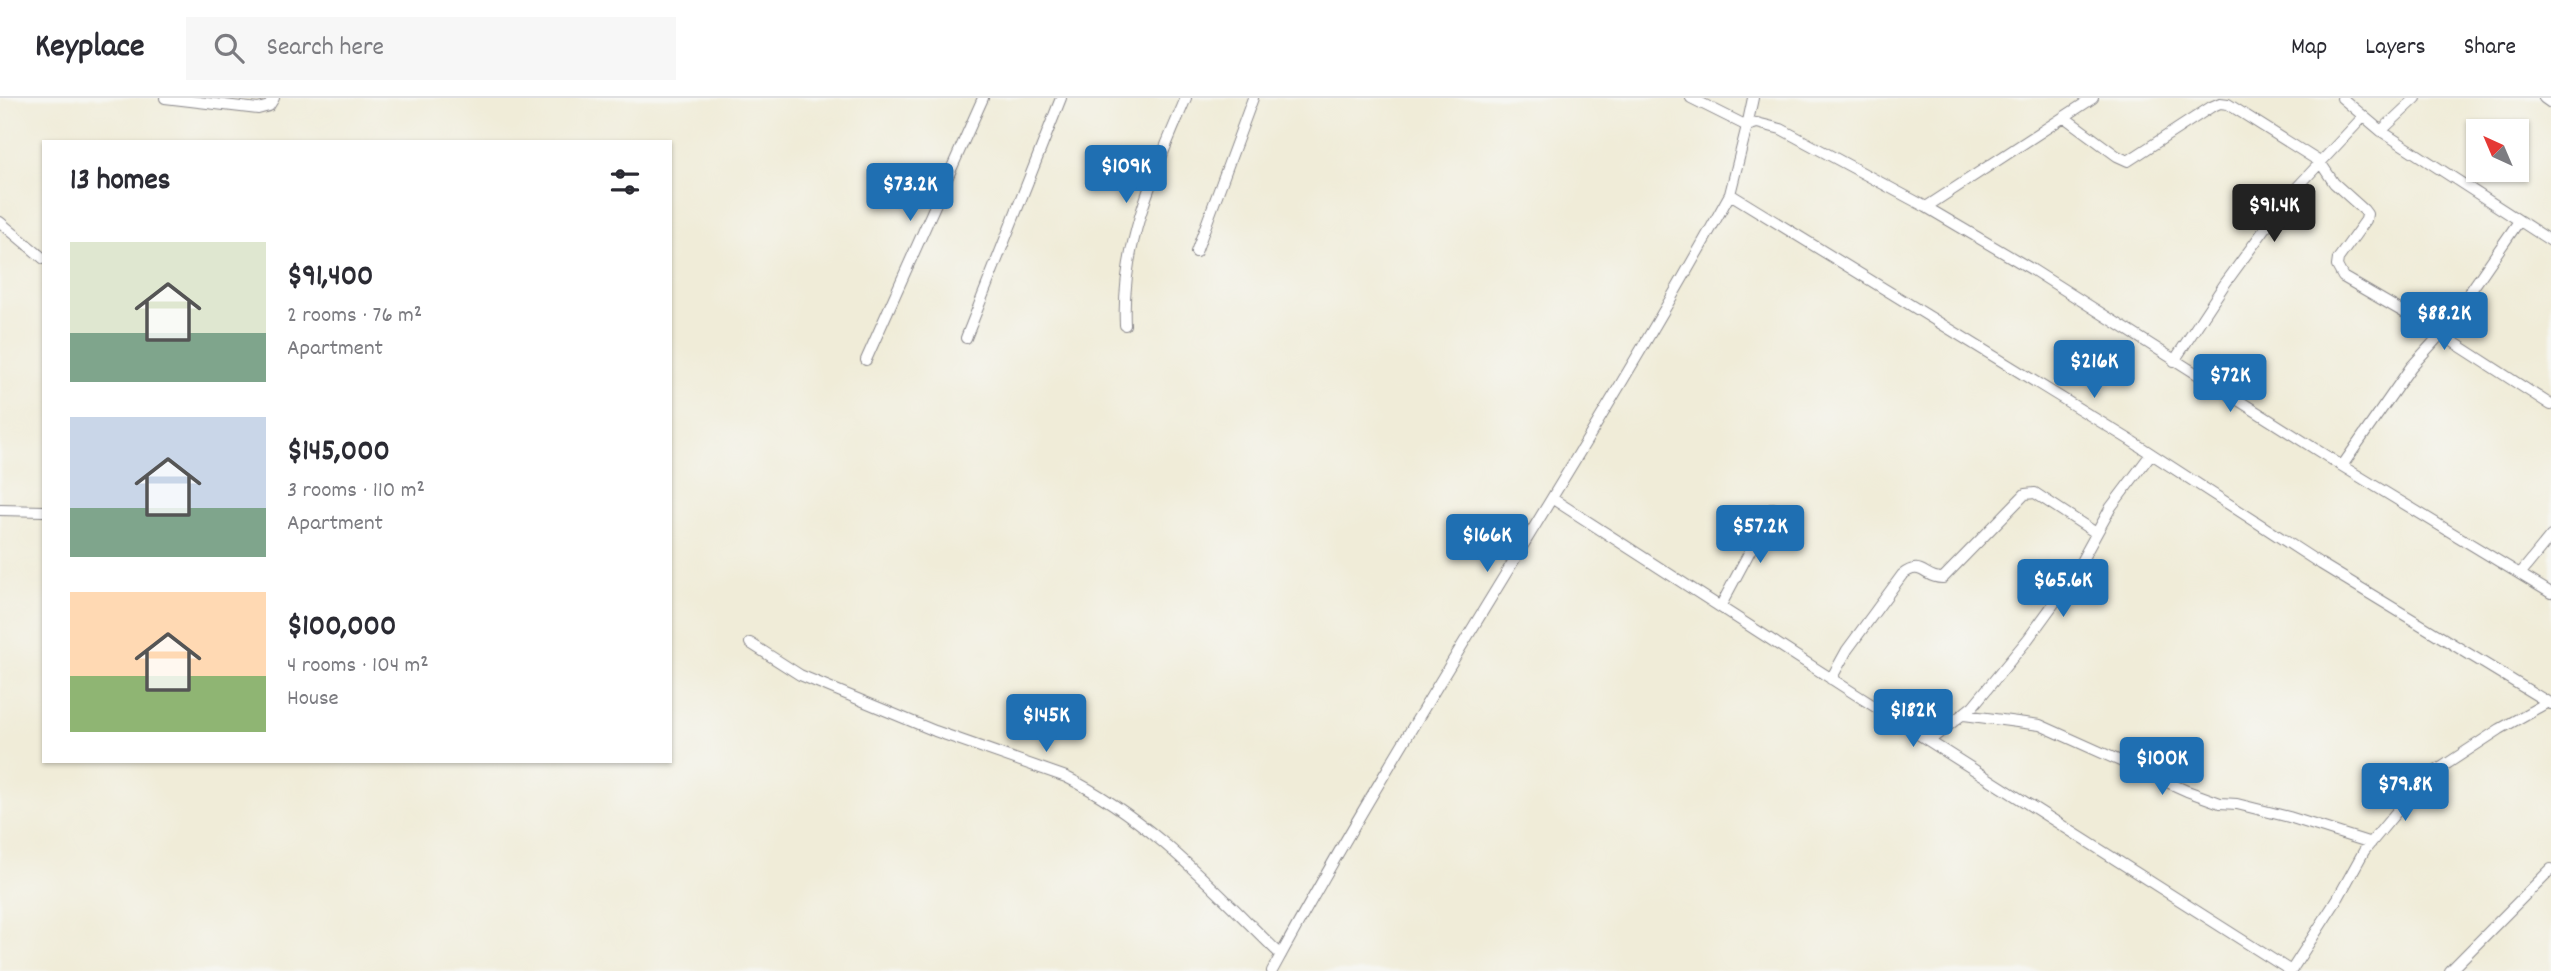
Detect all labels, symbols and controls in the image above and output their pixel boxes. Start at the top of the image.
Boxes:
search box [186,17,676,80]
text: Keyplace [35,25,144,72]
icon: search [210,29,248,67]
text: Search here [266,30,384,67]
text: Map [2291,31,2327,65]
text: Layers [2365,31,2426,65]
text: Share [2464,31,2516,65]
north arrow [2466,119,2529,182]
map controls [2466,119,2529,182]
pin: $109K [1077,146,1175,205]
text: $109K [1101,151,1151,184]
text: 13 homes [70,161,170,204]
icon: filters [606,163,644,201]
pin: $73.2K [853,164,967,223]
text: $73.2K [882,169,938,202]
pin: $91.4K [2217,184,2331,244]
text: $91.4K [2248,190,2300,223]
text: $91,400 [287,257,373,300]
icon: home [126,270,210,354]
pin: $88.2K [2387,292,2501,352]
text: $88.2K [2417,298,2471,331]
text: 2 rooms · 76 m² [287,300,422,333]
text: Apartment [287,333,383,366]
pin: $216K [2045,341,2143,400]
text: $216K [2070,346,2118,379]
pin: $72K [2189,354,2271,414]
text: $72K [2209,360,2251,393]
text: $145,000 [287,432,390,475]
icon: home [126,445,210,529]
text: 3 rooms · 110 m² [287,475,425,508]
pin: $57.2K [1703,505,1817,565]
text: Apartment [287,508,383,541]
text: $57.2K [1732,511,1788,544]
pin: $166K [1438,514,1536,574]
text: $166K [1462,520,1512,553]
pin: $65.6K [2006,560,2120,619]
text: $65.6K [2033,565,2093,598]
text: $100,000 [287,607,396,650]
icon: home [126,620,210,704]
text: 4 rooms · 104 m² [287,650,429,683]
text: House [287,683,339,716]
pin: $182K [1864,690,1962,749]
pin: $145K [997,694,1095,754]
text: $182K [1890,695,1936,728]
text: $145K [1022,700,1070,733]
pin: $100K [2113,738,2211,797]
text: $100K [2136,743,2188,776]
pin: $79.8K [2348,764,2462,823]
text: $79.8K [2378,769,2432,802]

